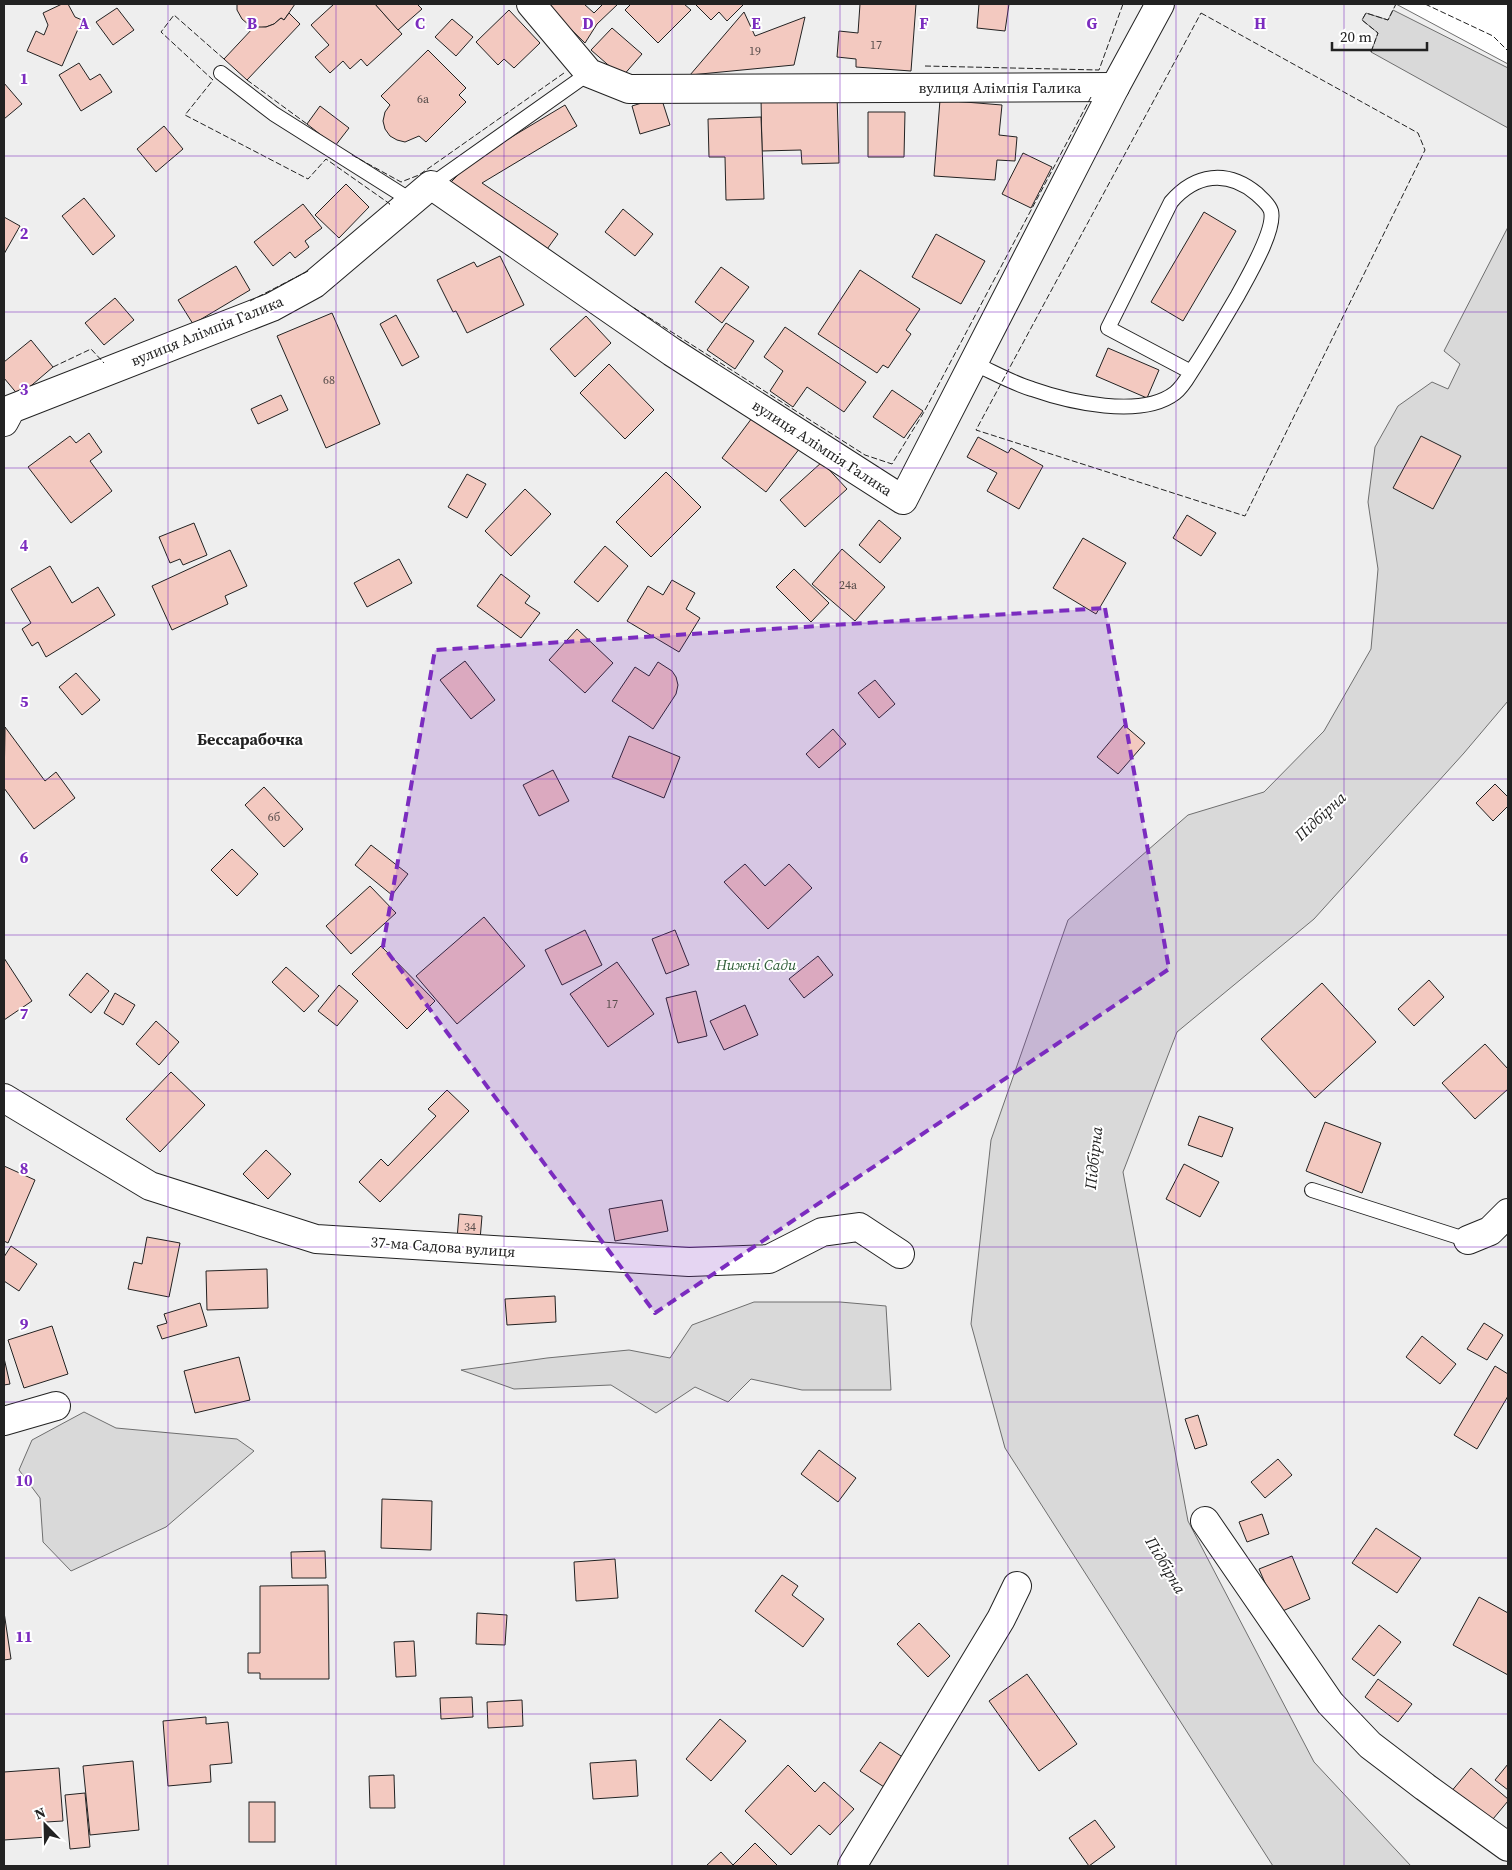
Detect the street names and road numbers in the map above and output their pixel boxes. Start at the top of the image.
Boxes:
street label: вулиця Алімпія Галика [919,77,1082,98]
street label: вулиця Алімпія Галика [127,290,287,371]
street label: вулиця Алімпія Галика [748,394,897,501]
street label: 37-ма Садова вулиця [370,1231,516,1262]

